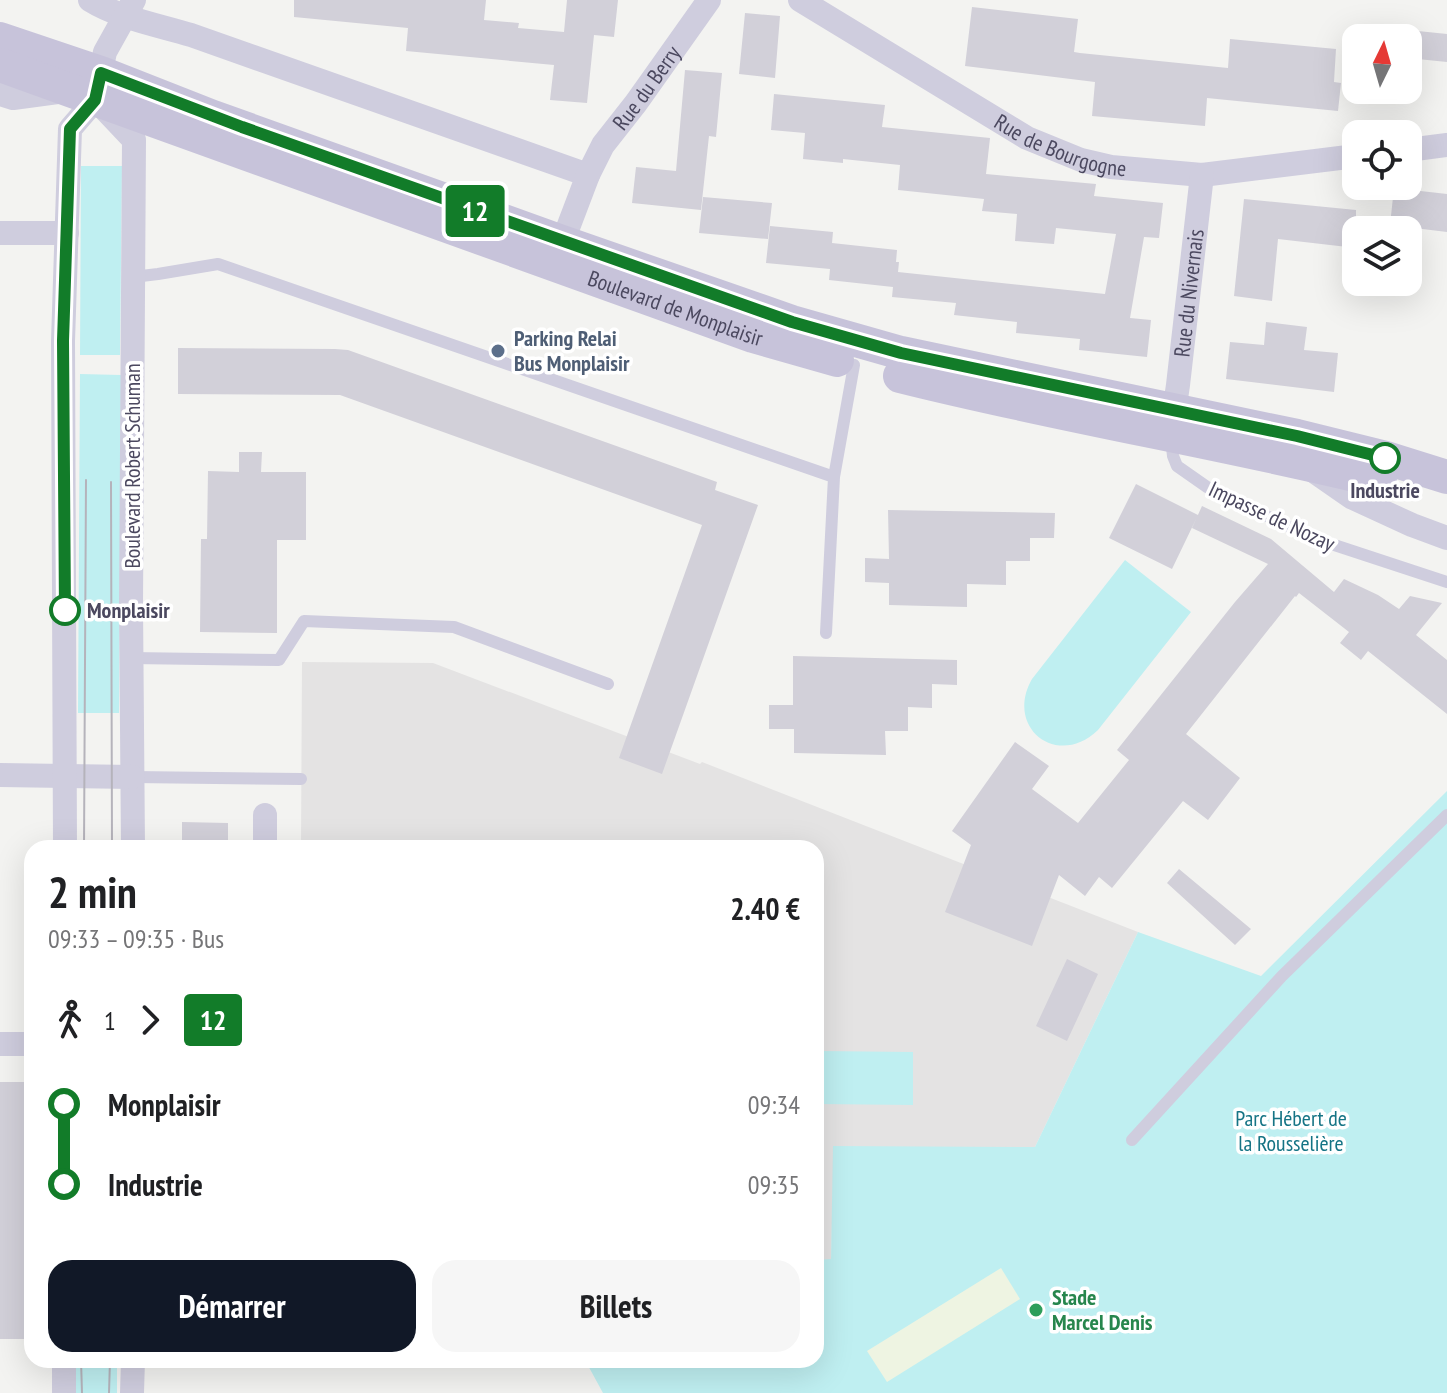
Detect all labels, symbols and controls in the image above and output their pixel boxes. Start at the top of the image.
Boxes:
north arrow [1342,24,1422,104]
map controls [1342,24,1422,296]
street label: Rue du Berry [606,39,687,135]
street label: Rue de Bourgogne [989,108,1127,182]
button: locate [1342,120,1422,200]
line badge: 12 [439,185,511,237]
text: 12 [462,192,488,229]
button: layers [1342,216,1422,296]
street label: Rue du Nivernais [1167,228,1210,359]
street label: Boulevard de Monplaisir [584,264,766,352]
place label: Parking Relai Bus Monplaisir [514,324,630,377]
marker: Parking Relai Bus Monplaisir [489,342,507,360]
street label: Boulevard Robert Schuman [118,363,146,569]
marker: Industrie [1370,443,1400,473]
street label: Impasse de Nozay [1205,475,1340,558]
place label: Industrie [1350,476,1420,504]
marker: Monplaisir [50,595,80,625]
place label: Monplaisir [87,596,170,624]
text: 2 min [48,863,137,920]
text: 2.40 € [730,889,800,928]
text: 09:33 – 09:35 · Bus [48,922,224,955]
icon: walk [48,998,92,1042]
icon: forward [128,998,172,1042]
text: 12 [200,1001,226,1038]
text: 1 [104,1004,116,1037]
text: Monplaisir [108,1085,221,1124]
text: 09:34 [748,1088,800,1121]
park label: Parc Hébert de la Rousselière [1235,1104,1347,1157]
text: Industrie [108,1165,203,1204]
text: 09:35 [748,1168,800,1201]
button: Démarrer [48,1260,416,1352]
button: Billets [432,1260,800,1352]
place label: Stade Marcel Denis [1052,1283,1153,1336]
marker: Stade Marcel Denis [1027,1301,1045,1319]

